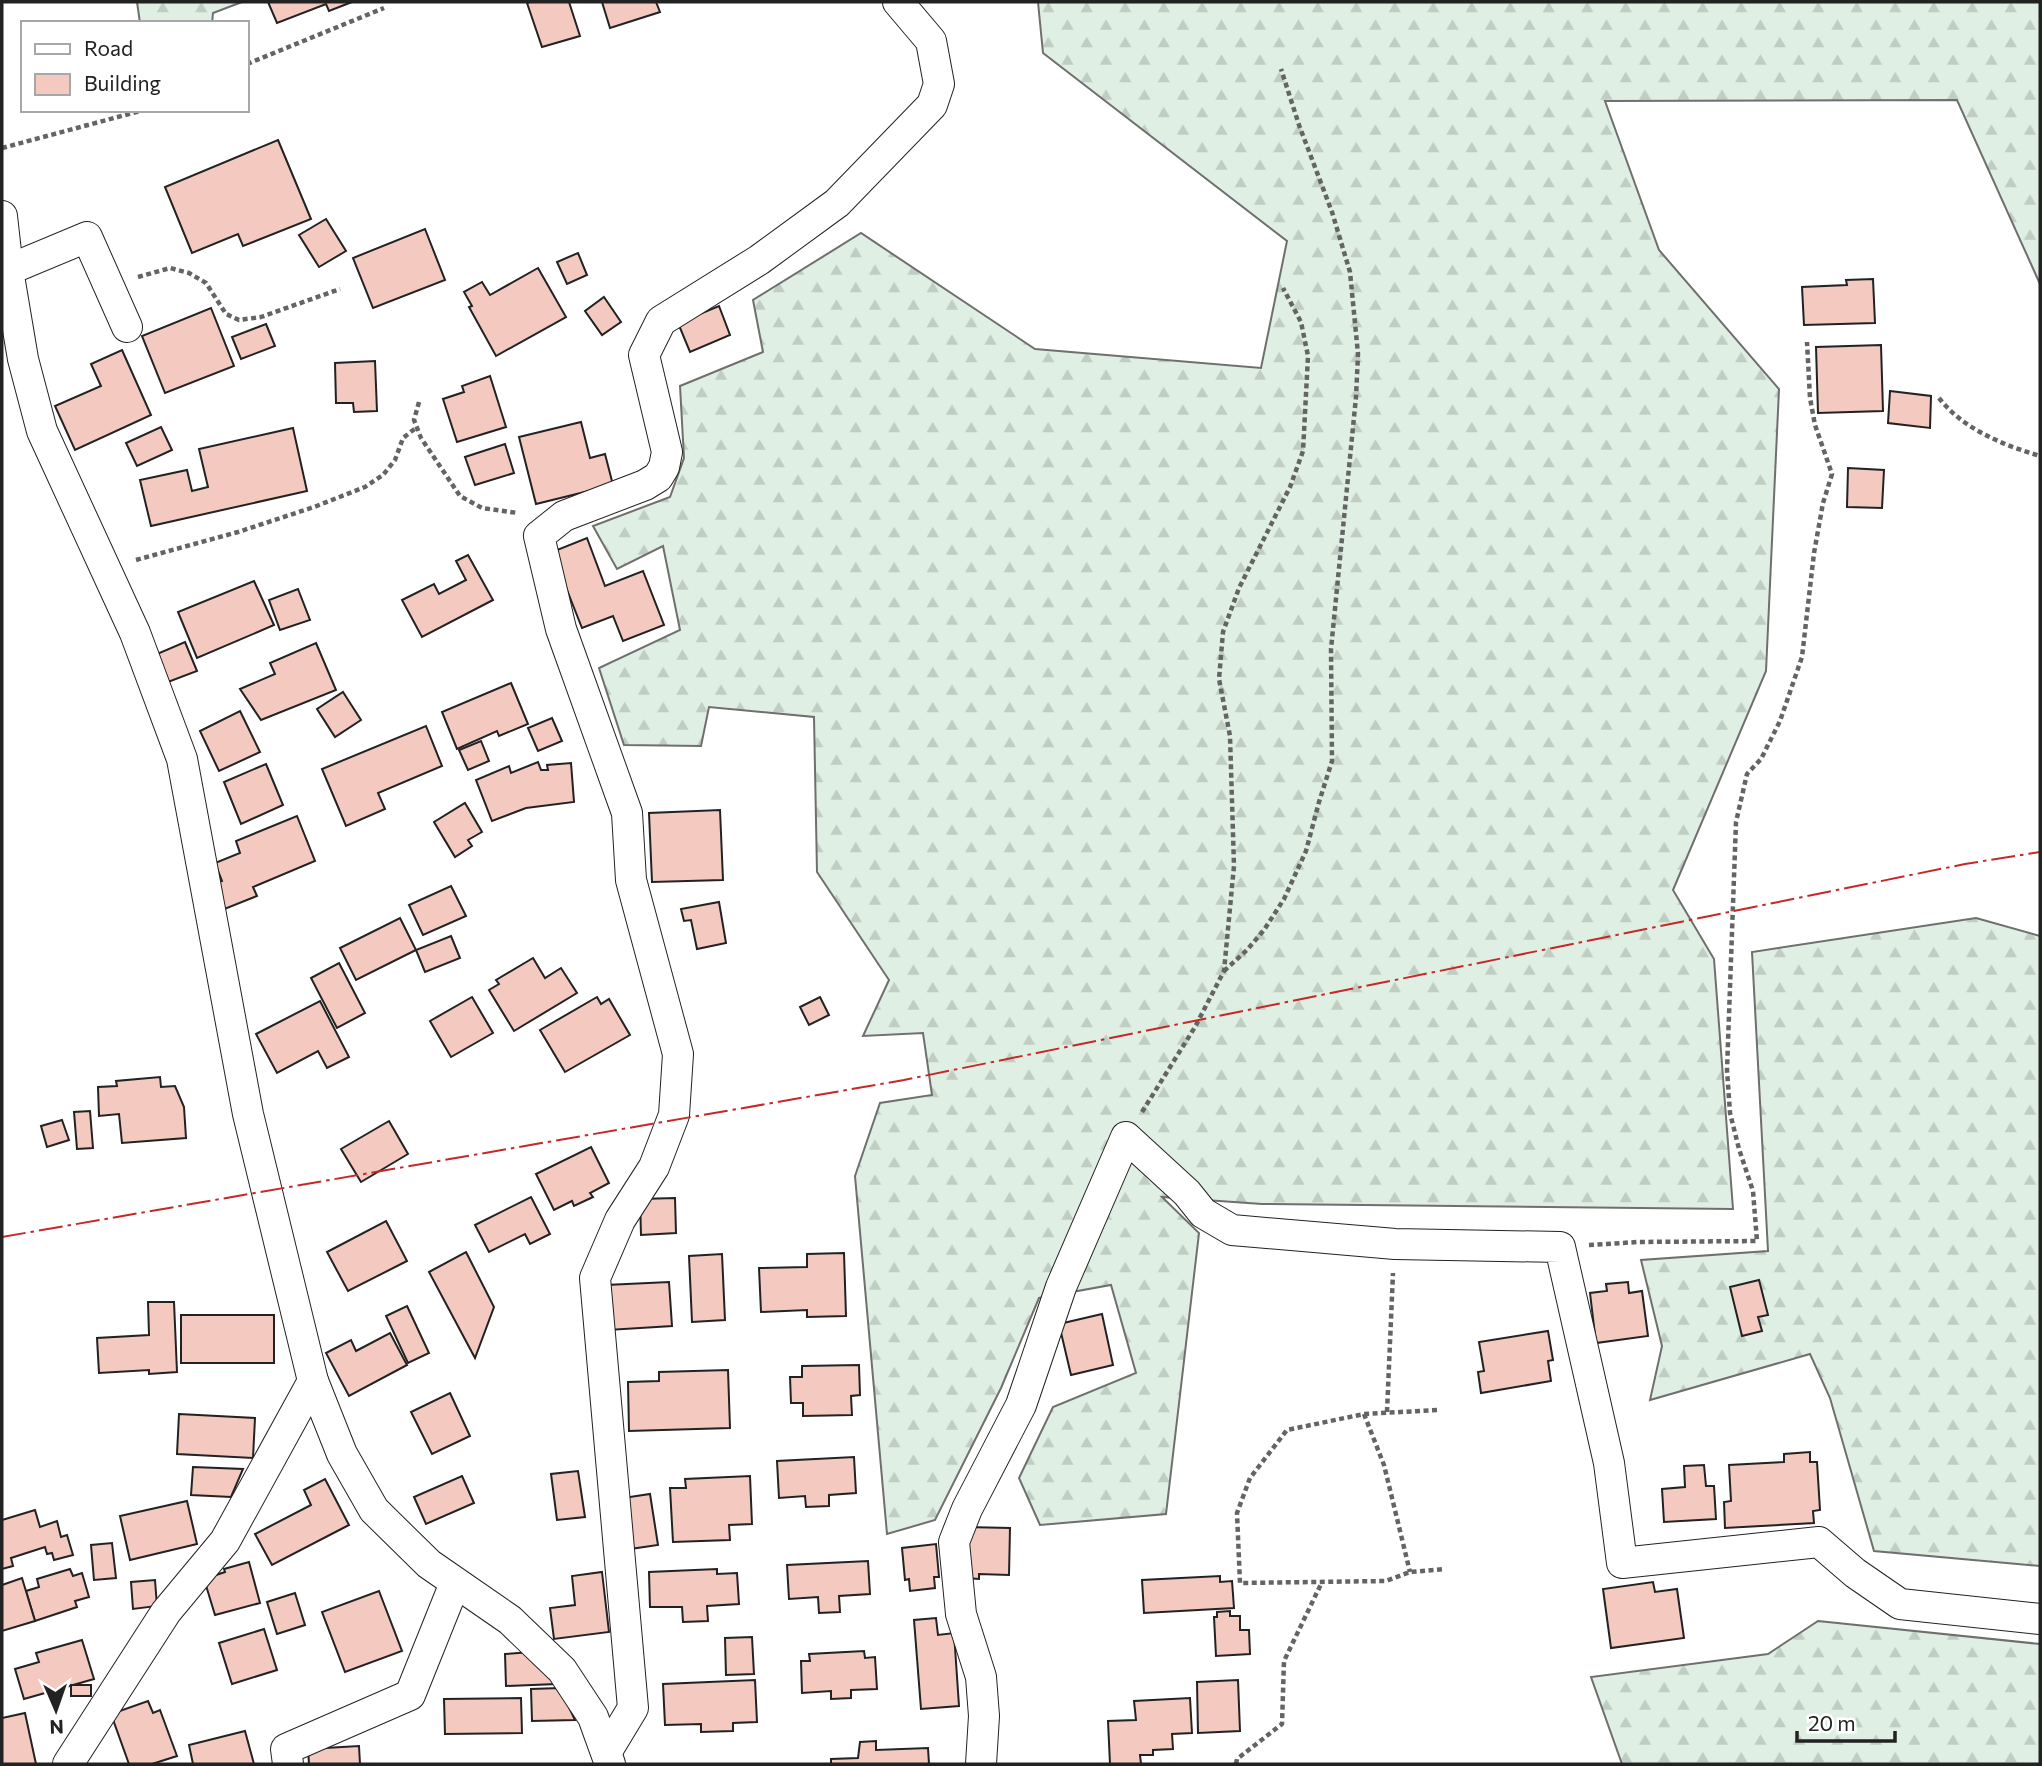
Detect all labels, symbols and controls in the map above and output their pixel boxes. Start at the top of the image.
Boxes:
legend [21,21,248,112]
text: Road [84,35,133,60]
text: Building [84,70,161,95]
north arrow [21,1675,91,1745]
scale bar [1797,1700,1895,1744]
text: 20 m [1808,1710,1856,1735]
text: N [49,1716,64,1739]

